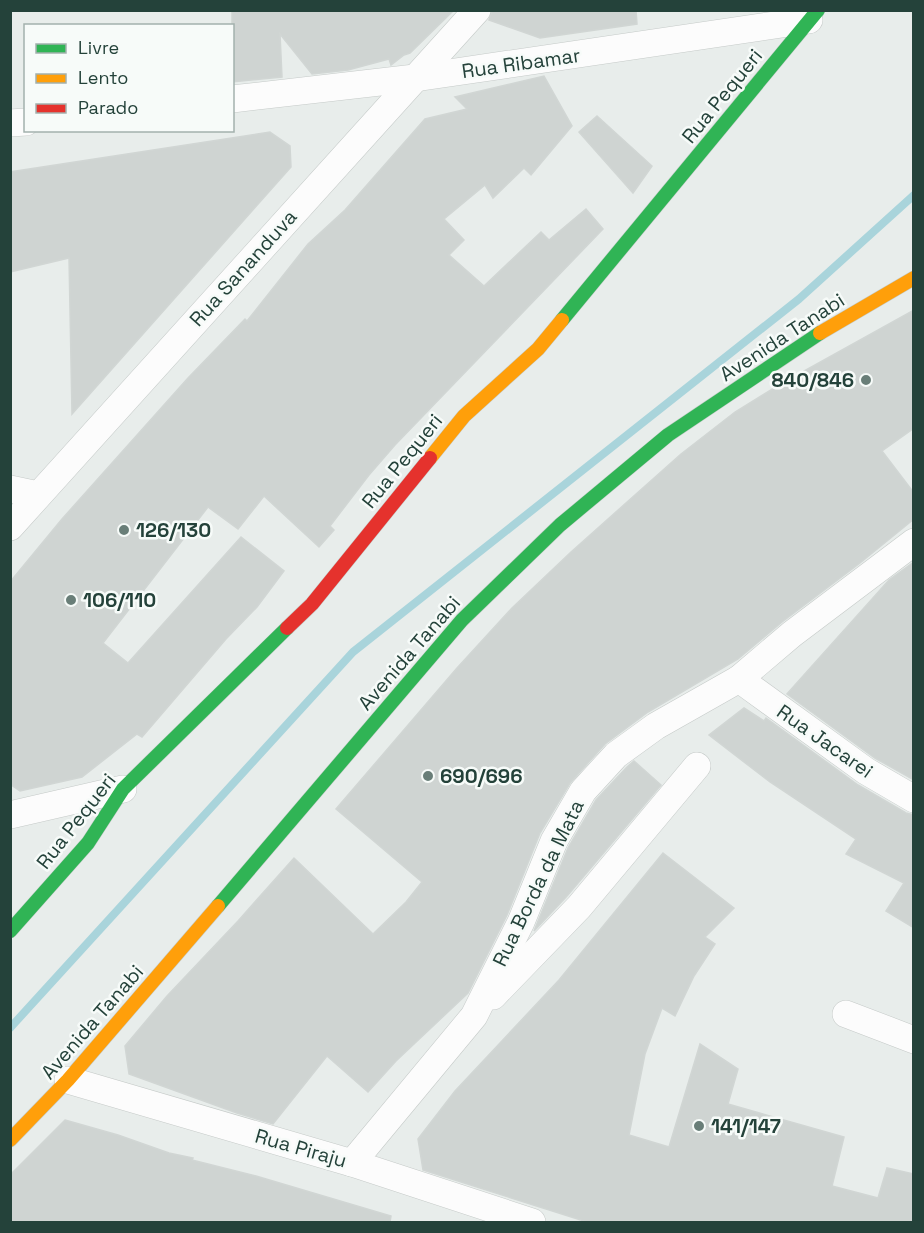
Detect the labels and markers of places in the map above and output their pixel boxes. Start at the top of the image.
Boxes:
place label: 840/846 [771,367,854,393]
marker: 840/846 [859,373,873,387]
place label: 126/130 [136,517,211,543]
marker: 126/130 [117,523,131,537]
place label: 106/110 [83,587,156,613]
marker: 106/110 [64,593,78,607]
place label: 690/696 [440,763,523,789]
marker: 690/696 [421,769,435,783]
place label: 141/147 [711,1113,781,1139]
marker: 141/147 [692,1119,706,1133]

